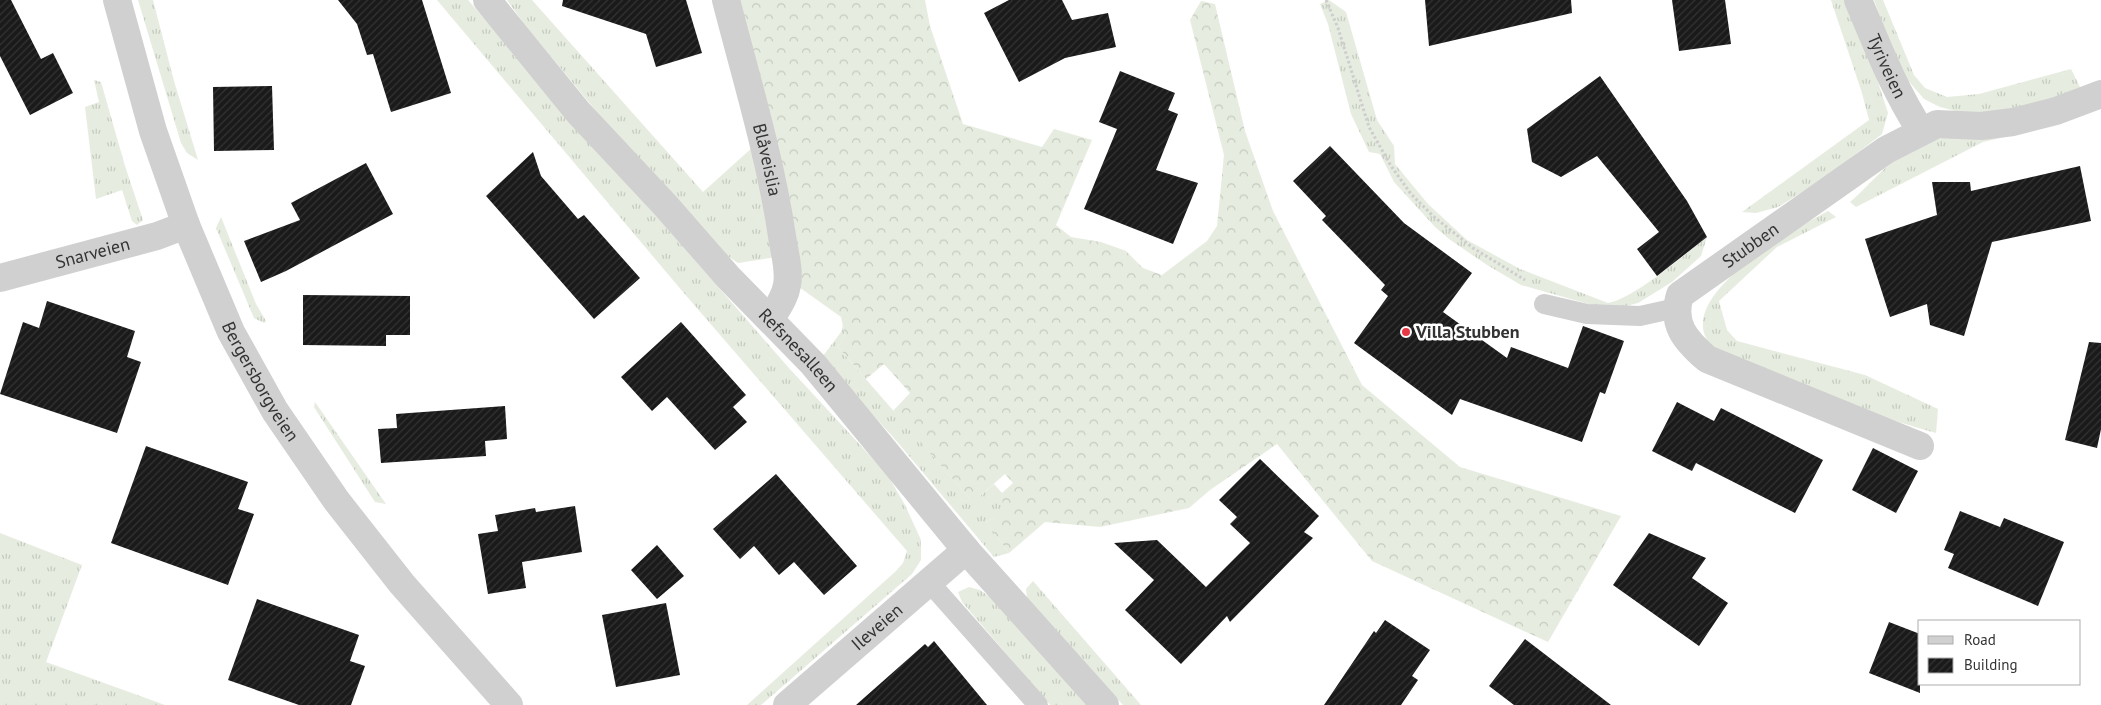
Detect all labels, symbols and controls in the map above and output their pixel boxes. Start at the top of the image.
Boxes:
street label: Tyriveien [1862,30,1912,102]
street label: Blåveislia [748,121,787,198]
street label: Stubben [1717,217,1783,273]
street label: Snarveien [53,232,132,274]
street label: Refsnesalleen [754,303,843,397]
street label: Bergersborgveien [217,318,304,446]
place label: Villa Stubben [1415,320,1520,343]
marker: Villa Stubben [1400,326,1412,338]
street label: Ileveien [846,598,907,655]
legend [1918,620,2081,685]
text: Road [1964,630,1996,649]
text: Building [1964,655,2018,674]

